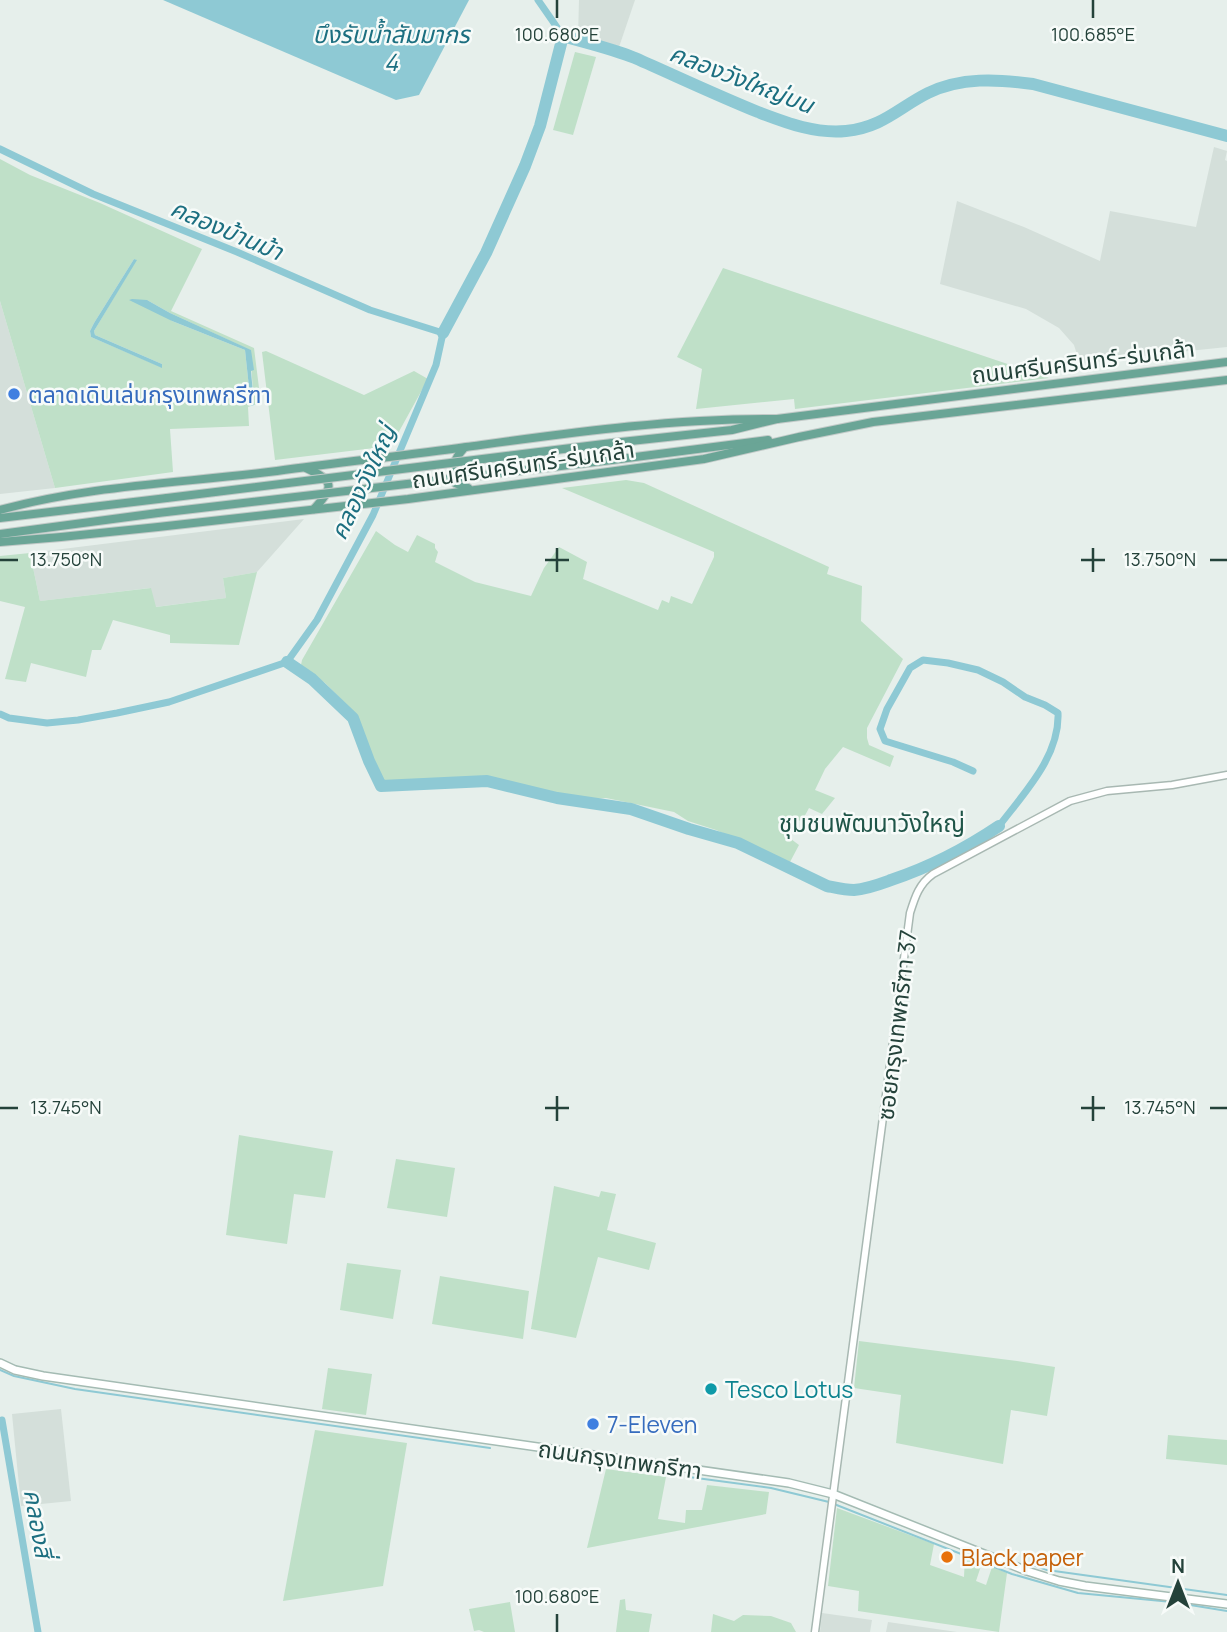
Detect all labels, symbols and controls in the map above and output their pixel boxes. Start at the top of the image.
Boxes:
water label: บึงรับน้ำสัมมากร 4 [312,17,472,78]
text: 100.680°E [515,22,599,46]
text: 100.685°E [1051,22,1135,46]
water label: คลองวังใหญ่บน [665,35,820,121]
water label: คลองบ้านม้า [166,191,289,268]
street label: ถนนศรีนครินทร์-ร่มเกล้า [970,331,1196,391]
place label: ตลาดเดินเล่นกรุงเทพกรีฑา [28,378,271,410]
marker: ตลาดเดินเล่นกรุงเทพกรีฑา [6,386,22,402]
water label: คลองวังใหญ่ [321,417,404,545]
street label: ถนนศรีนครินทร์-ร่มเกล้า [410,433,636,495]
text: 13.750°N [30,547,102,571]
text: 13.750°N [1124,547,1196,571]
district label: ชุมชนพัฒนาวังใหญ่ [779,806,965,839]
street label: ซอยกรุงเทพกรีฑา 37 [868,928,924,1122]
text: 13.745°N [30,1095,102,1119]
text: 13.745°N [1124,1095,1196,1119]
place label: Tesco Lotus [725,1373,853,1405]
marker: Tesco Lotus [703,1381,719,1397]
place label: 7-Eleven [607,1408,697,1440]
marker: 7-Eleven [585,1416,601,1432]
street label: ถนนกรุงเทพกรีฑา [536,1432,704,1486]
water label: คลองสี่ [17,1486,62,1564]
place label: Black paper [961,1541,1084,1573]
north arrow [1143,1548,1213,1618]
marker: Black paper [939,1549,955,1565]
text: N [1171,1553,1185,1579]
text: 100.680°E [515,1584,599,1608]

